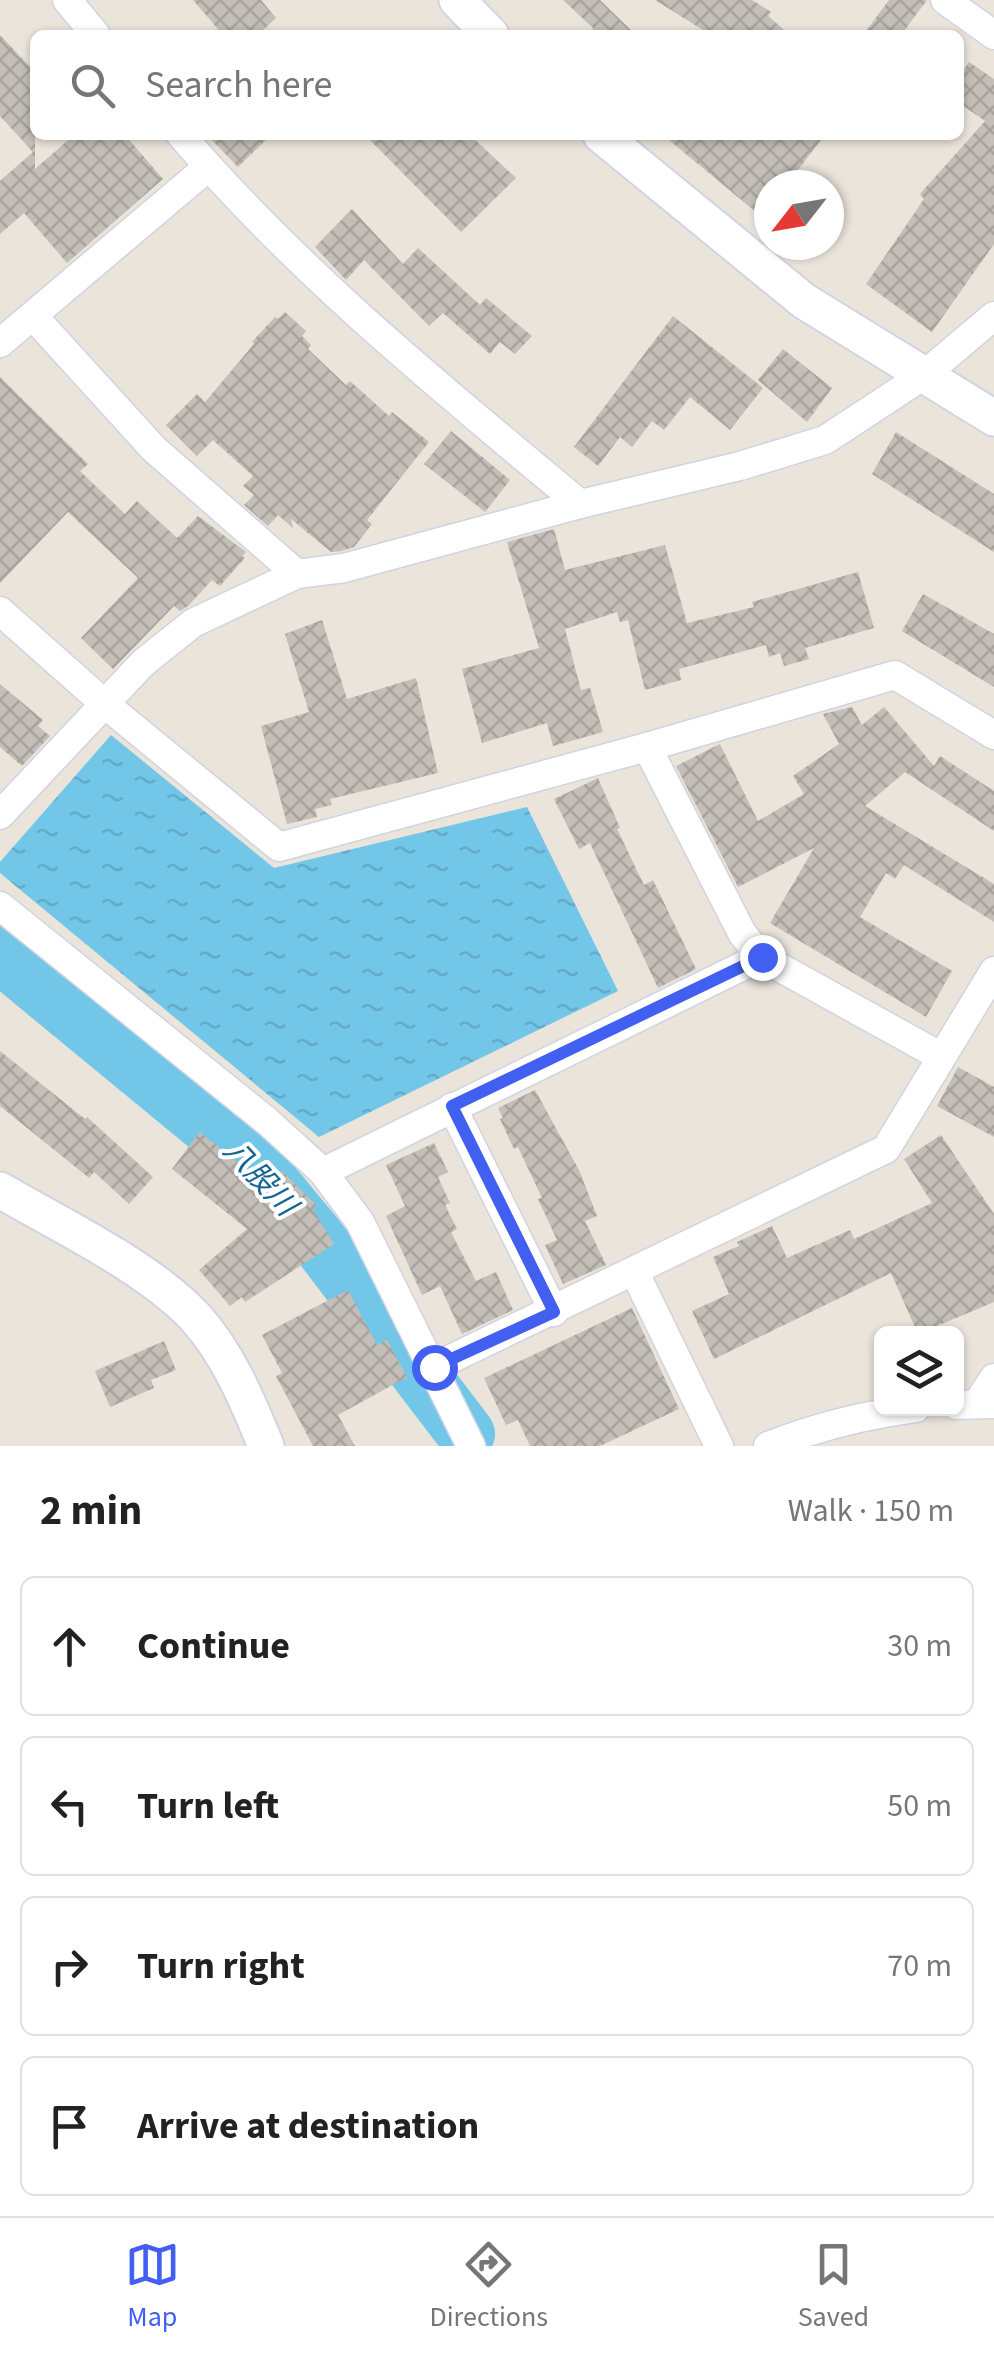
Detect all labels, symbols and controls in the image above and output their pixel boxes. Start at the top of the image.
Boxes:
search box [30,30,964,140]
icon: search [65,58,120,113]
text: Search here [145,58,332,112]
north arrow [754,170,844,260]
route end [740,935,786,981]
water label: 八股川 [214,1130,308,1228]
map controls [874,1326,964,1416]
button: layers [874,1326,964,1416]
route start [412,1345,458,1391]
text: 2 min [40,1481,142,1541]
text: Walk · 150 m [788,1488,954,1534]
icon: ahead [42,1619,97,1674]
text: Continue [137,1619,290,1673]
text: 30 m [887,1623,952,1669]
icon: left [42,1779,97,1834]
text: Turn left [137,1779,279,1833]
text: 50 m [887,1783,952,1829]
icon: right [42,1939,97,1994]
text: Turn right [137,1939,305,1993]
text: 70 m [887,1943,952,1989]
icon: arrive [42,2099,97,2154]
text: Arrive at destination [137,2099,479,2153]
tab: Map [125,2237,180,2337]
tab: Directions [430,2237,548,2337]
tab: Saved [798,2237,869,2337]

